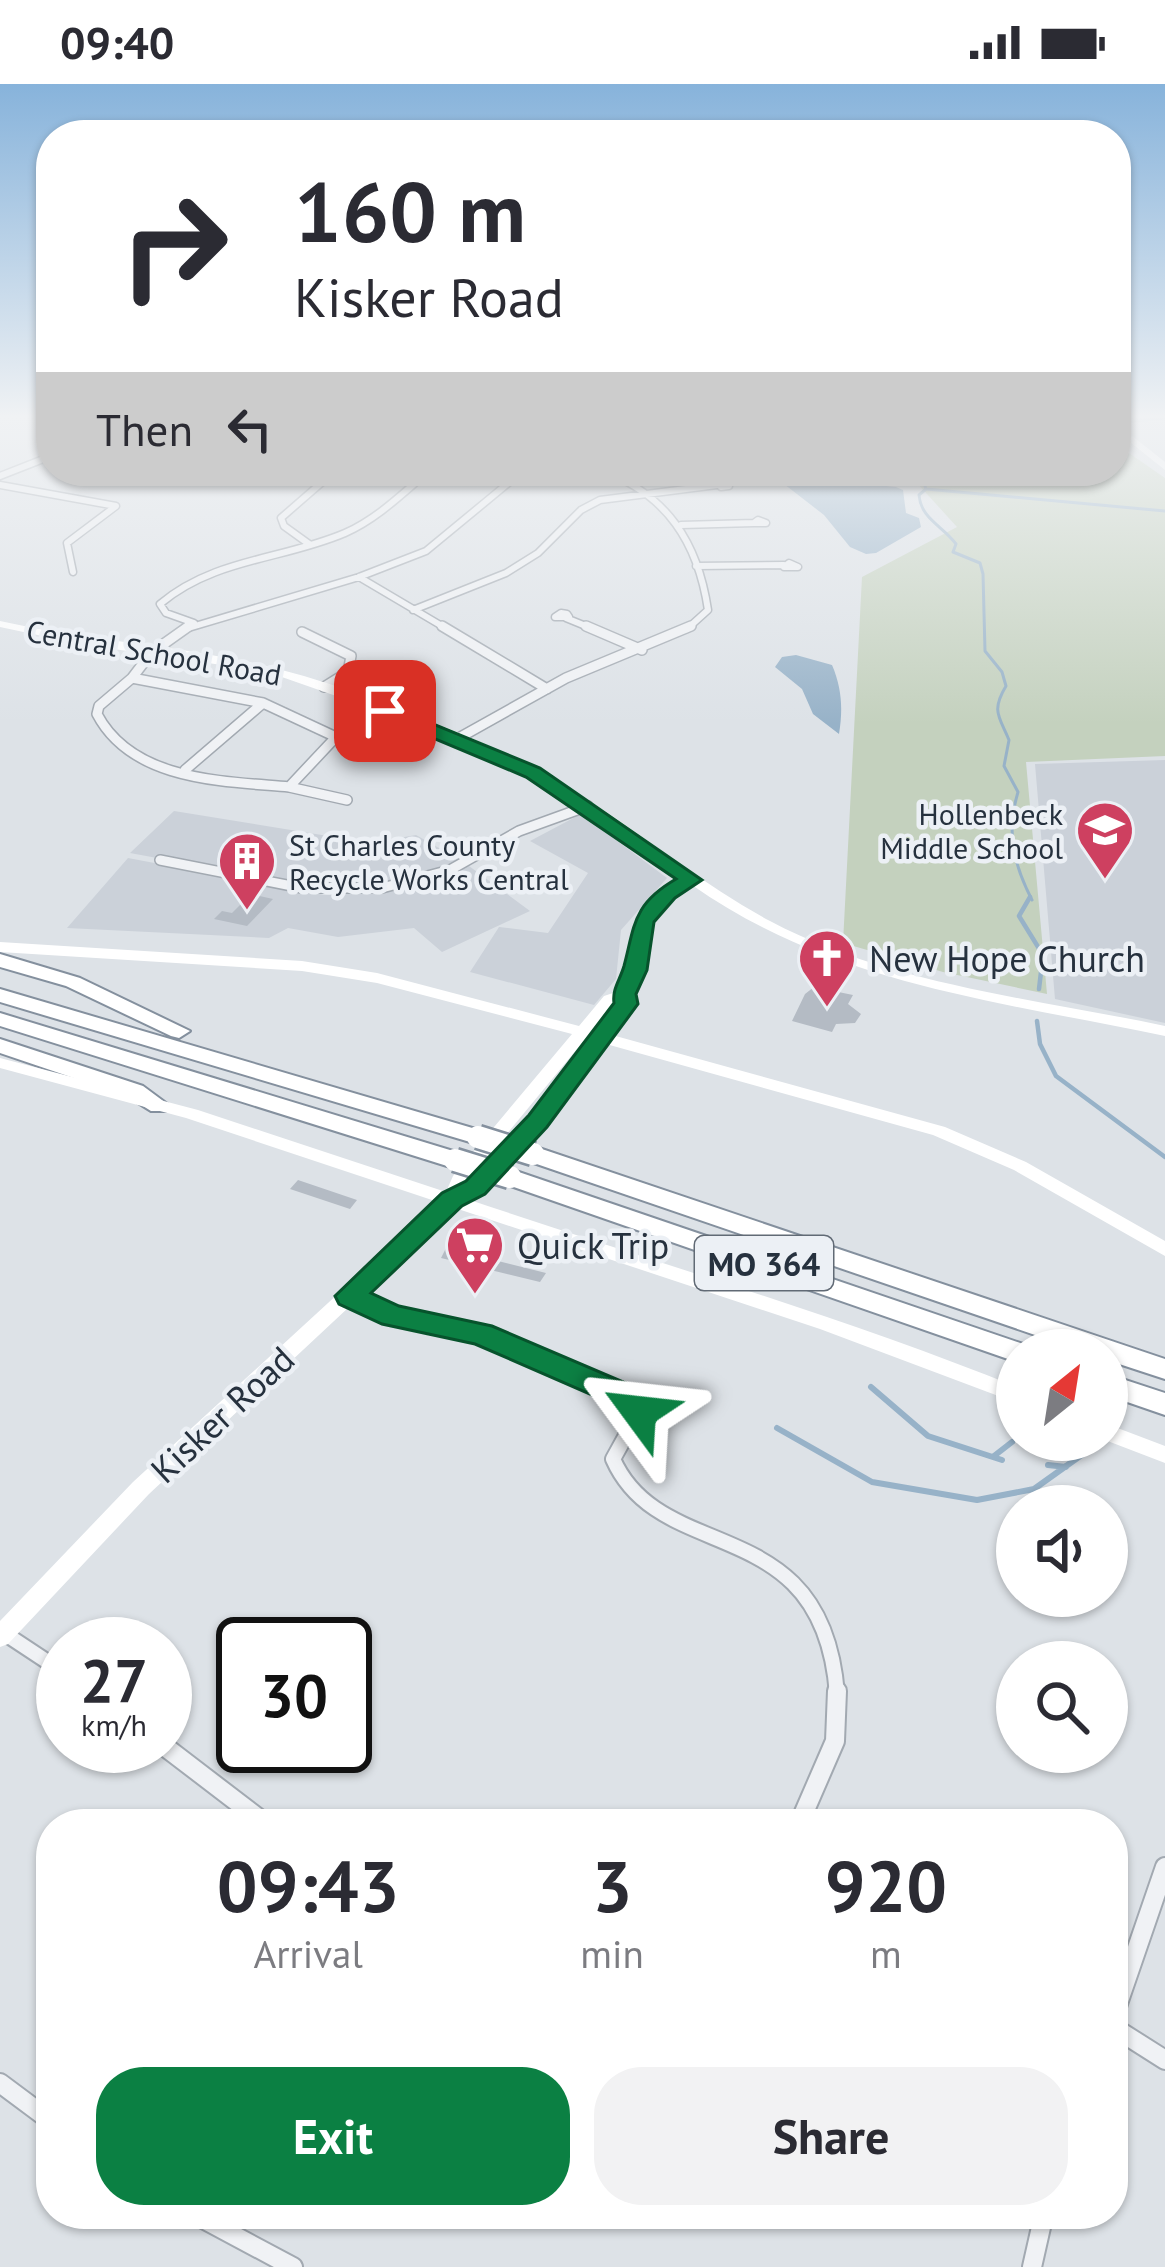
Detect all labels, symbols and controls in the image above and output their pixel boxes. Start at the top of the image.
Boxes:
text: 09:40 [60,13,174,71]
text: 160 m [294,156,526,265]
icon: right [96,168,252,324]
text: Kisker Road [294,262,564,332]
icon: left [217,396,283,462]
text: Then [96,400,193,458]
street label: Central School Road [24,610,284,694]
pin [334,660,436,762]
icon: arrive [352,678,418,744]
place label: Hollenbeck Middle School [880,794,1064,867]
school or university icon: Hollenbeck Middle School [1074,799,1136,881]
place label: St Charles County Recycle Works Central [289,825,569,898]
building icon: St Charles County Recycle Works Central [216,830,278,912]
church icon: New Hope Church [796,927,858,1009]
place label: New Hope Church [869,935,1145,982]
supermarket icon: Quick Trip [444,1214,506,1296]
place label: Quick Trip [517,1222,669,1269]
road number: MO 364 [695,1236,833,1290]
north arrow [996,1329,1128,1461]
map controls [996,1329,1128,1773]
street label: Kisker Road [140,1335,304,1493]
position arrow [576,1349,702,1475]
button: sound [996,1485,1128,1617]
speed limit sign: 30 [216,1617,372,1773]
text: 27 [80,1641,148,1719]
button: search [996,1641,1128,1773]
text: km/h [81,1705,147,1744]
text: 09:43 [217,1839,400,1932]
text: 3 [592,1839,633,1932]
text: 920 [825,1839,947,1932]
text: Arrival [254,1928,363,1979]
text: min [580,1928,644,1979]
text: m [870,1928,902,1979]
button: Exit [96,2067,570,2205]
button: Share [594,2067,1068,2205]

